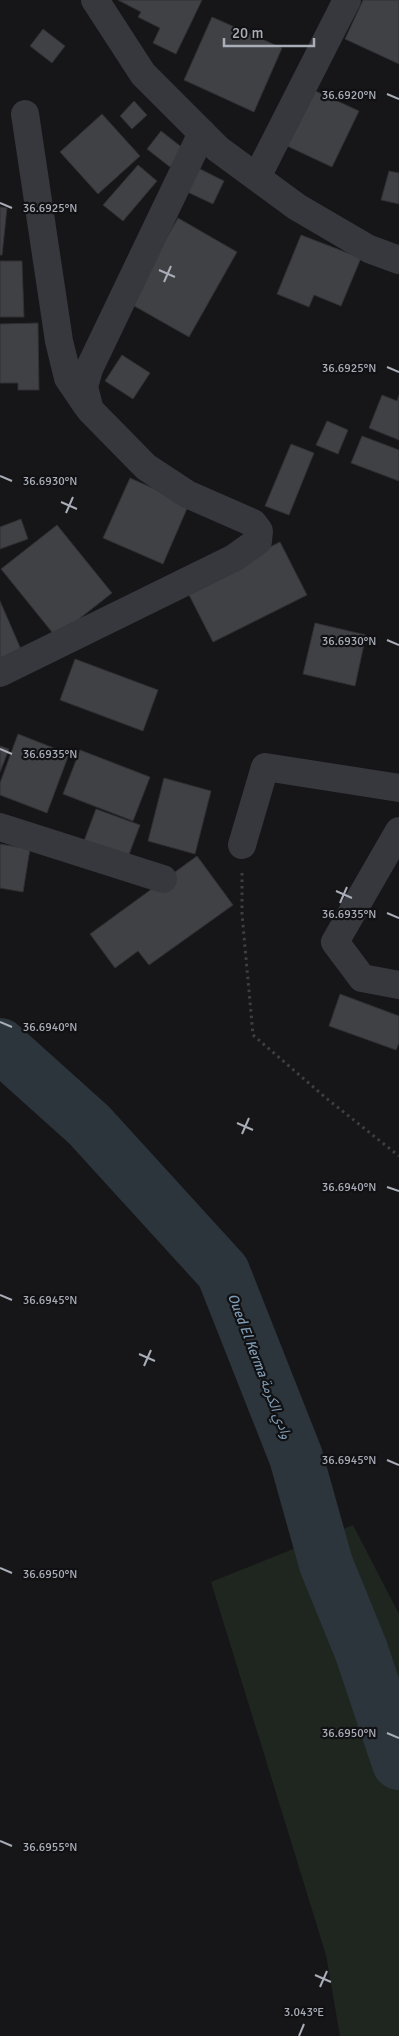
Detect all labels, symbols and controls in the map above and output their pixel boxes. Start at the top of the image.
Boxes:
scale bar [224,15,314,47]
text: 20 m [232,24,263,42]
text: 36.6920°N [322,88,376,103]
text: 36.6925°N [23,201,77,216]
text: 36.6925°N [322,361,376,376]
text: 36.6930°N [23,474,77,489]
text: 36.6930°N [322,634,376,649]
text: 36.6935°N [23,747,77,762]
text: 36.6935°N [322,907,376,922]
text: 36.6940°N [23,1020,77,1035]
text: 36.6940°N [322,1180,376,1195]
water label: Oued El Kerma وادي الكرمة [222,1291,295,1442]
text: 36.6945°N [23,1293,77,1308]
text: 36.6945°N [322,1453,376,1468]
text: 36.6950°N [23,1567,77,1582]
text: 36.6950°N [322,1726,376,1741]
text: 36.6955°N [23,1840,77,1855]
text: 3.043°E [284,2005,324,2020]

